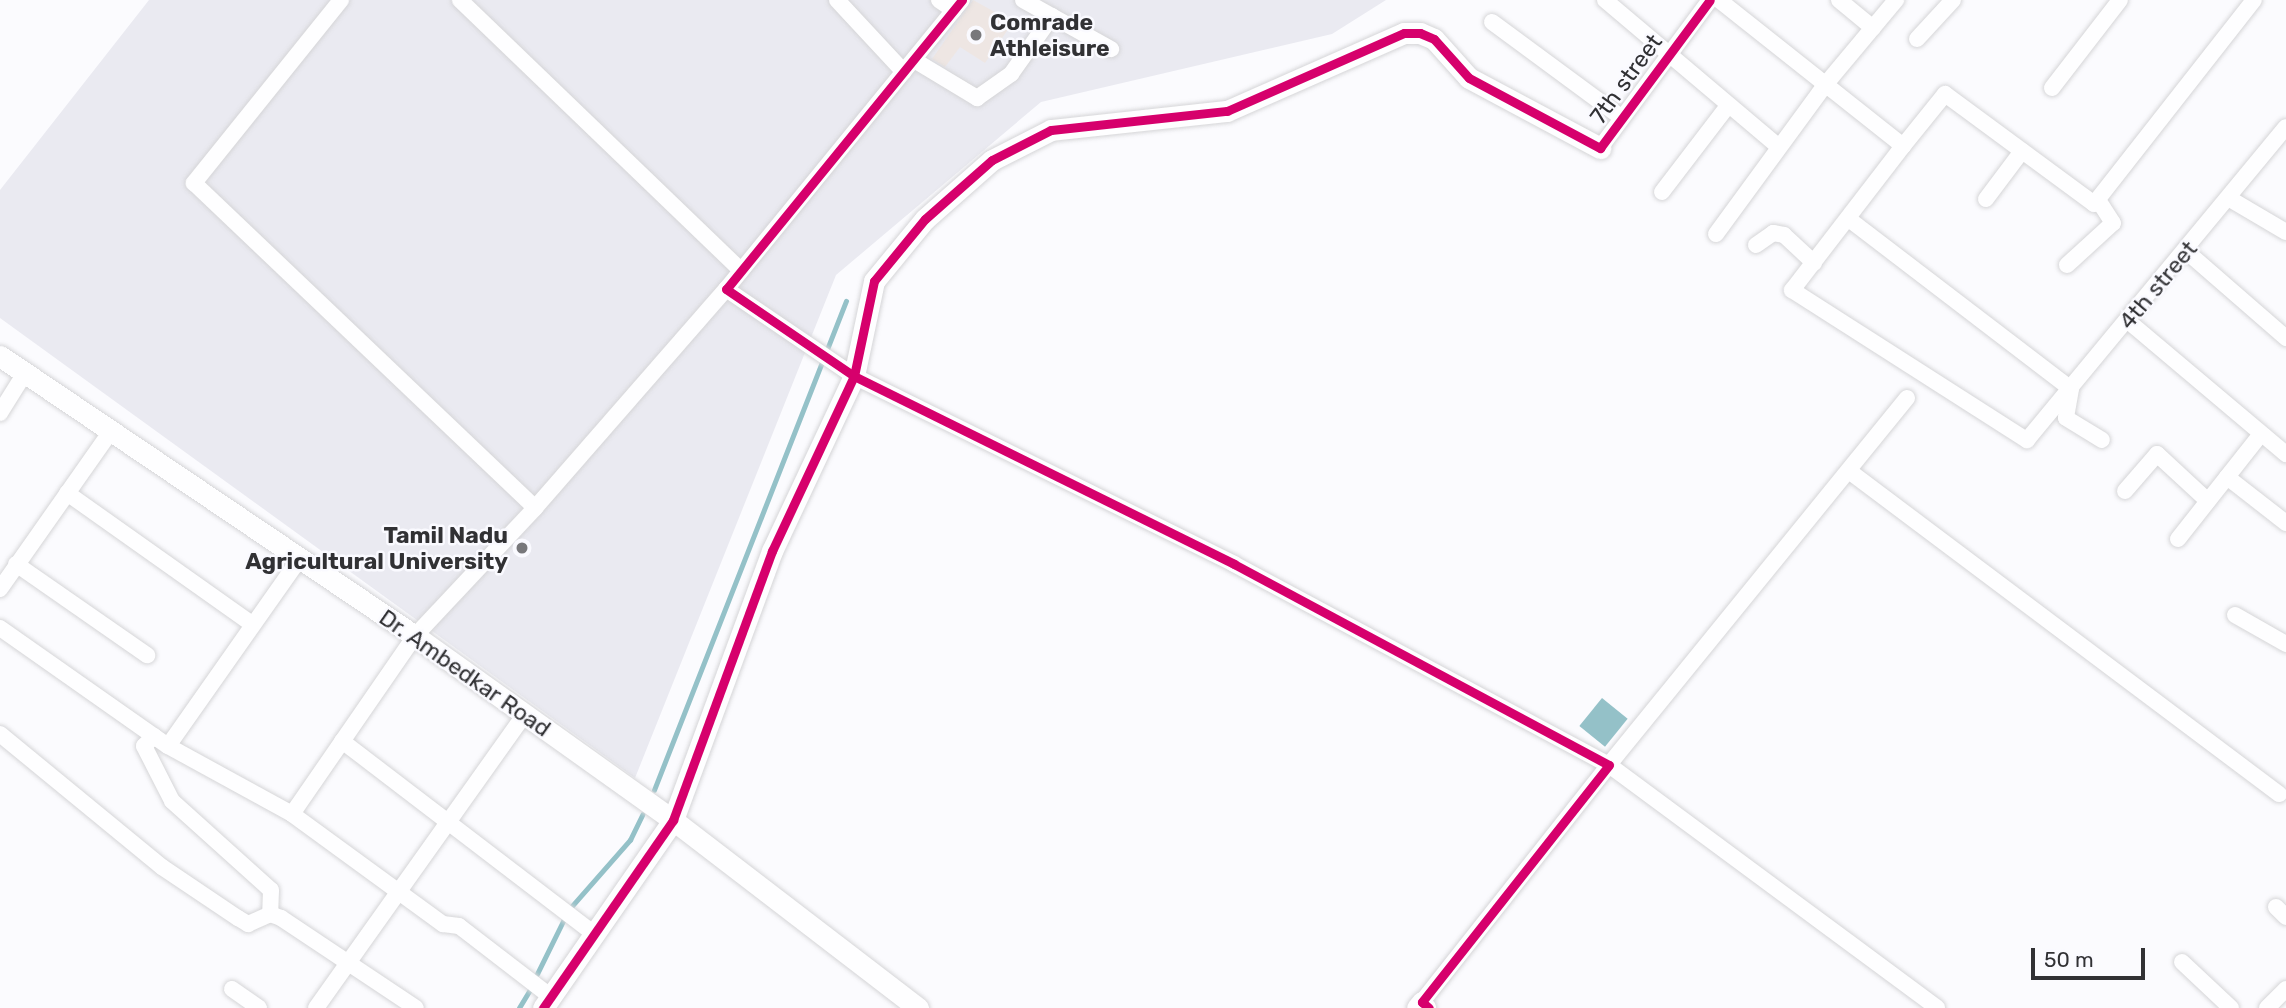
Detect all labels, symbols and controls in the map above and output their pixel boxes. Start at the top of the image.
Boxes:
place label: Comrade Athleisure [990,8,1110,62]
marker: Comrade Athleisure [968,27,984,43]
street label: 7th street [1584,29,1668,129]
street label: 4th street [2113,235,2203,335]
place label: Tamil Nadu Agricultural University [245,521,508,575]
marker: Tamil Nadu Agricultural University [514,540,530,556]
street label: Dr. Ambedkar Road [373,603,557,743]
scale bar [2034,934,2148,978]
text: 50 m [2044,947,2094,972]

